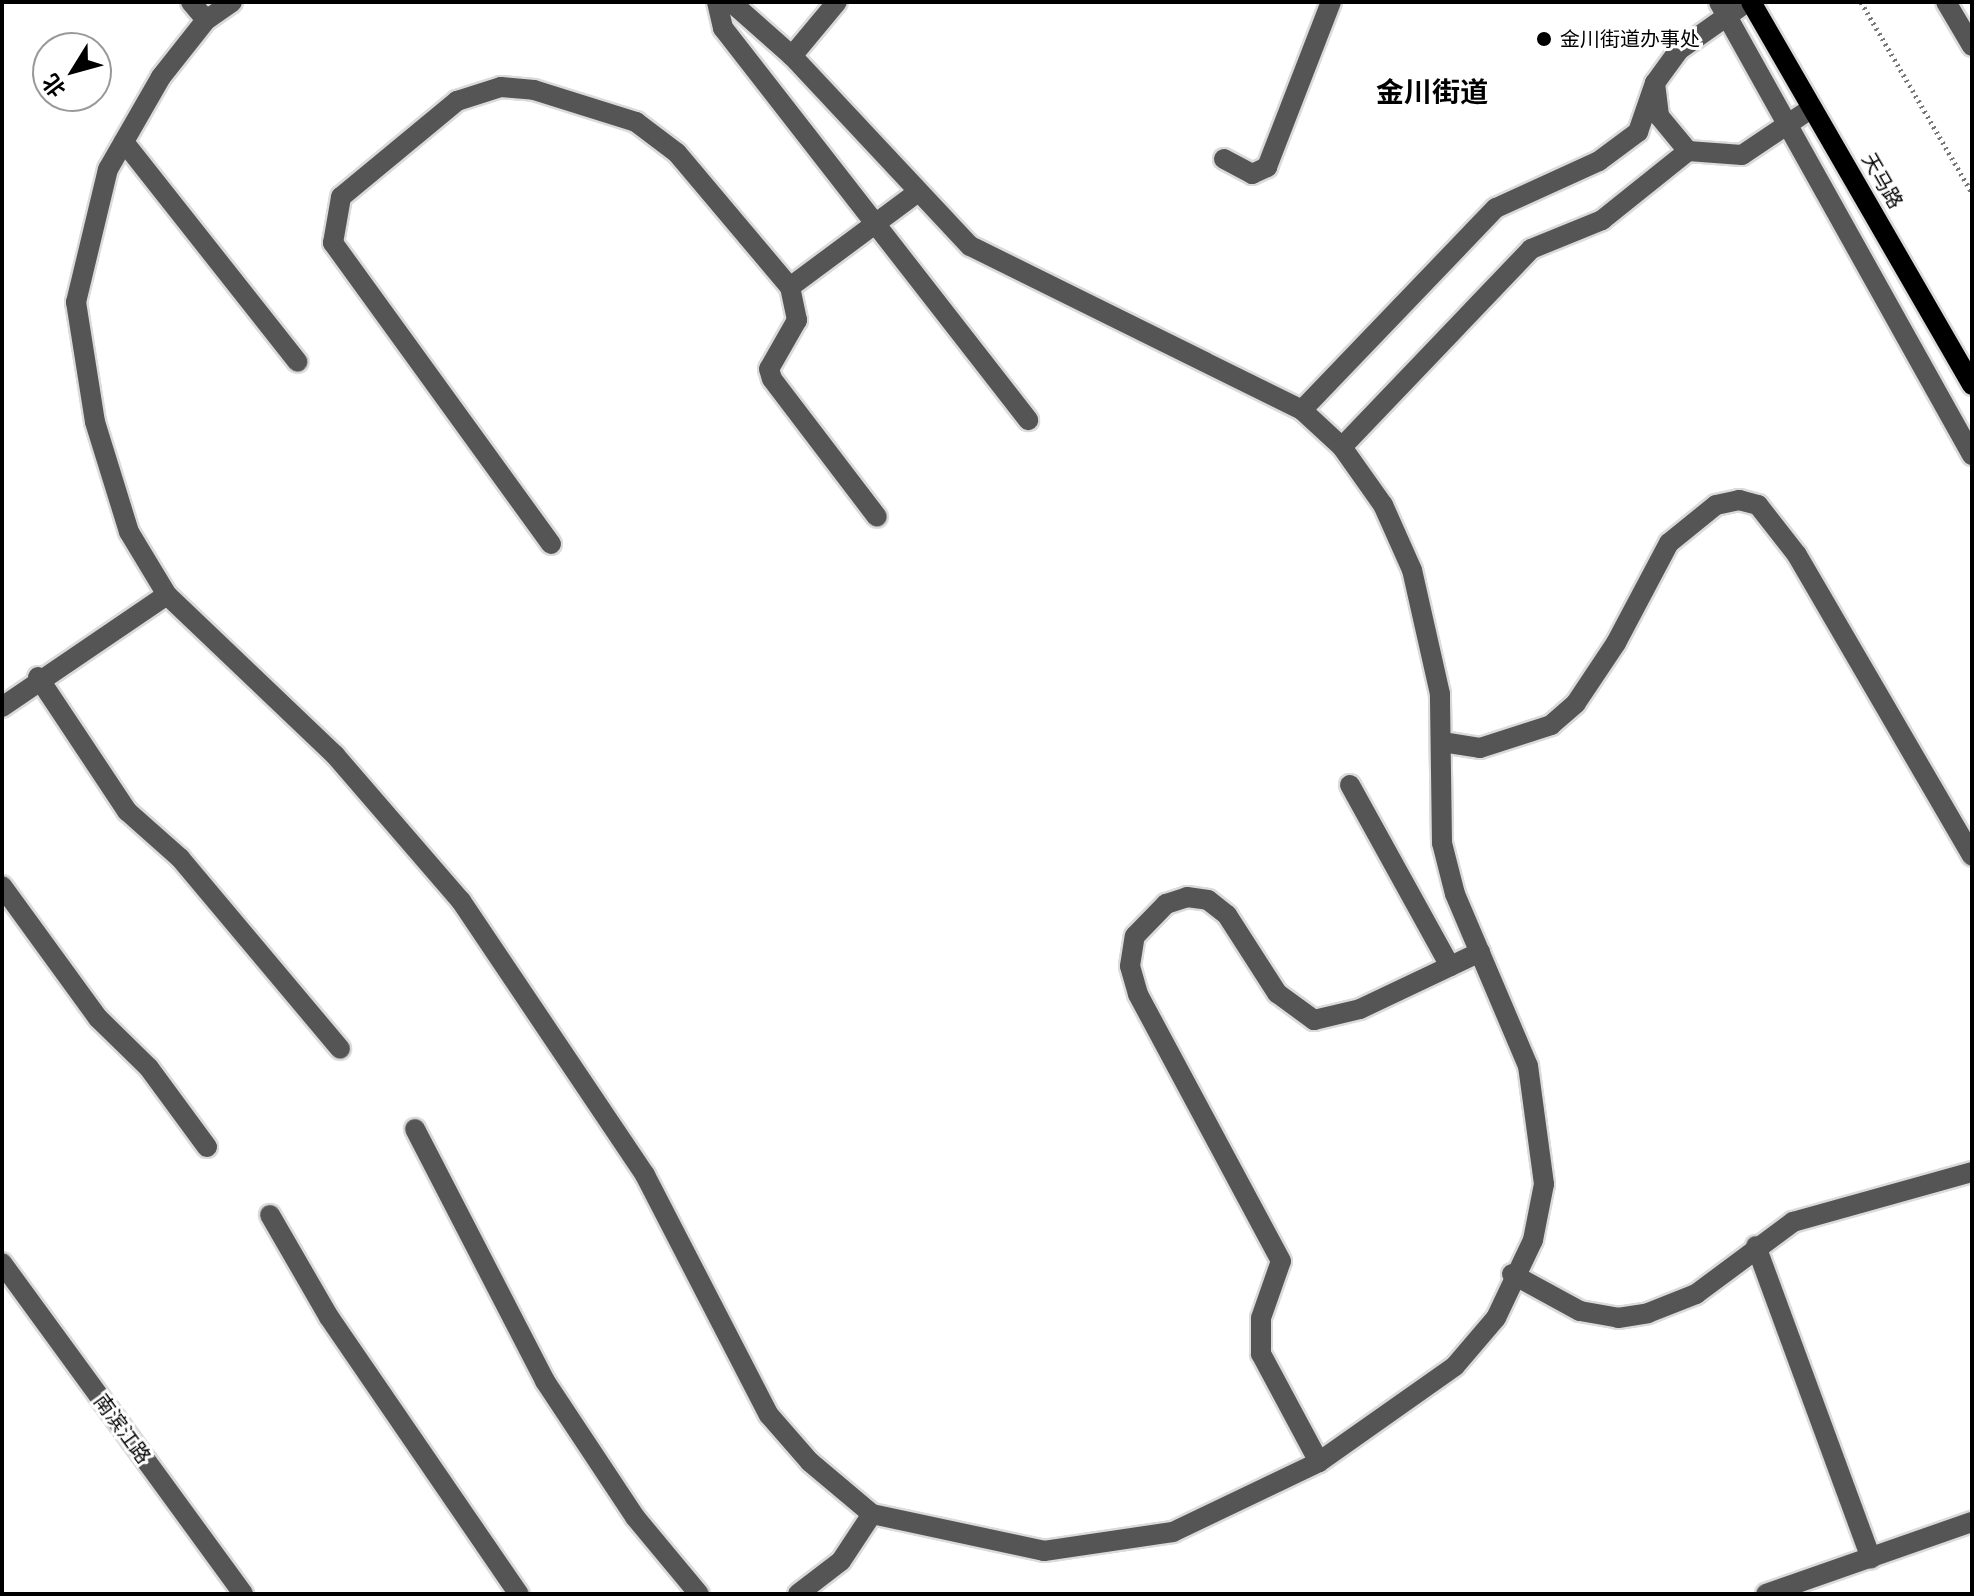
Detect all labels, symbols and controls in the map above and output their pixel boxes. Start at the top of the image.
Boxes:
place label: 金川街道办事处 [1560,27,1700,51]
marker: 金川街道办事处 [1535,30,1553,48]
north arrow [32,32,112,112]
text: 北 [35,67,73,104]
district label: 金川街道 [1376,76,1488,110]
street label: 天马路 [1857,149,1907,213]
street label: 南滨江路 [89,1390,155,1468]

